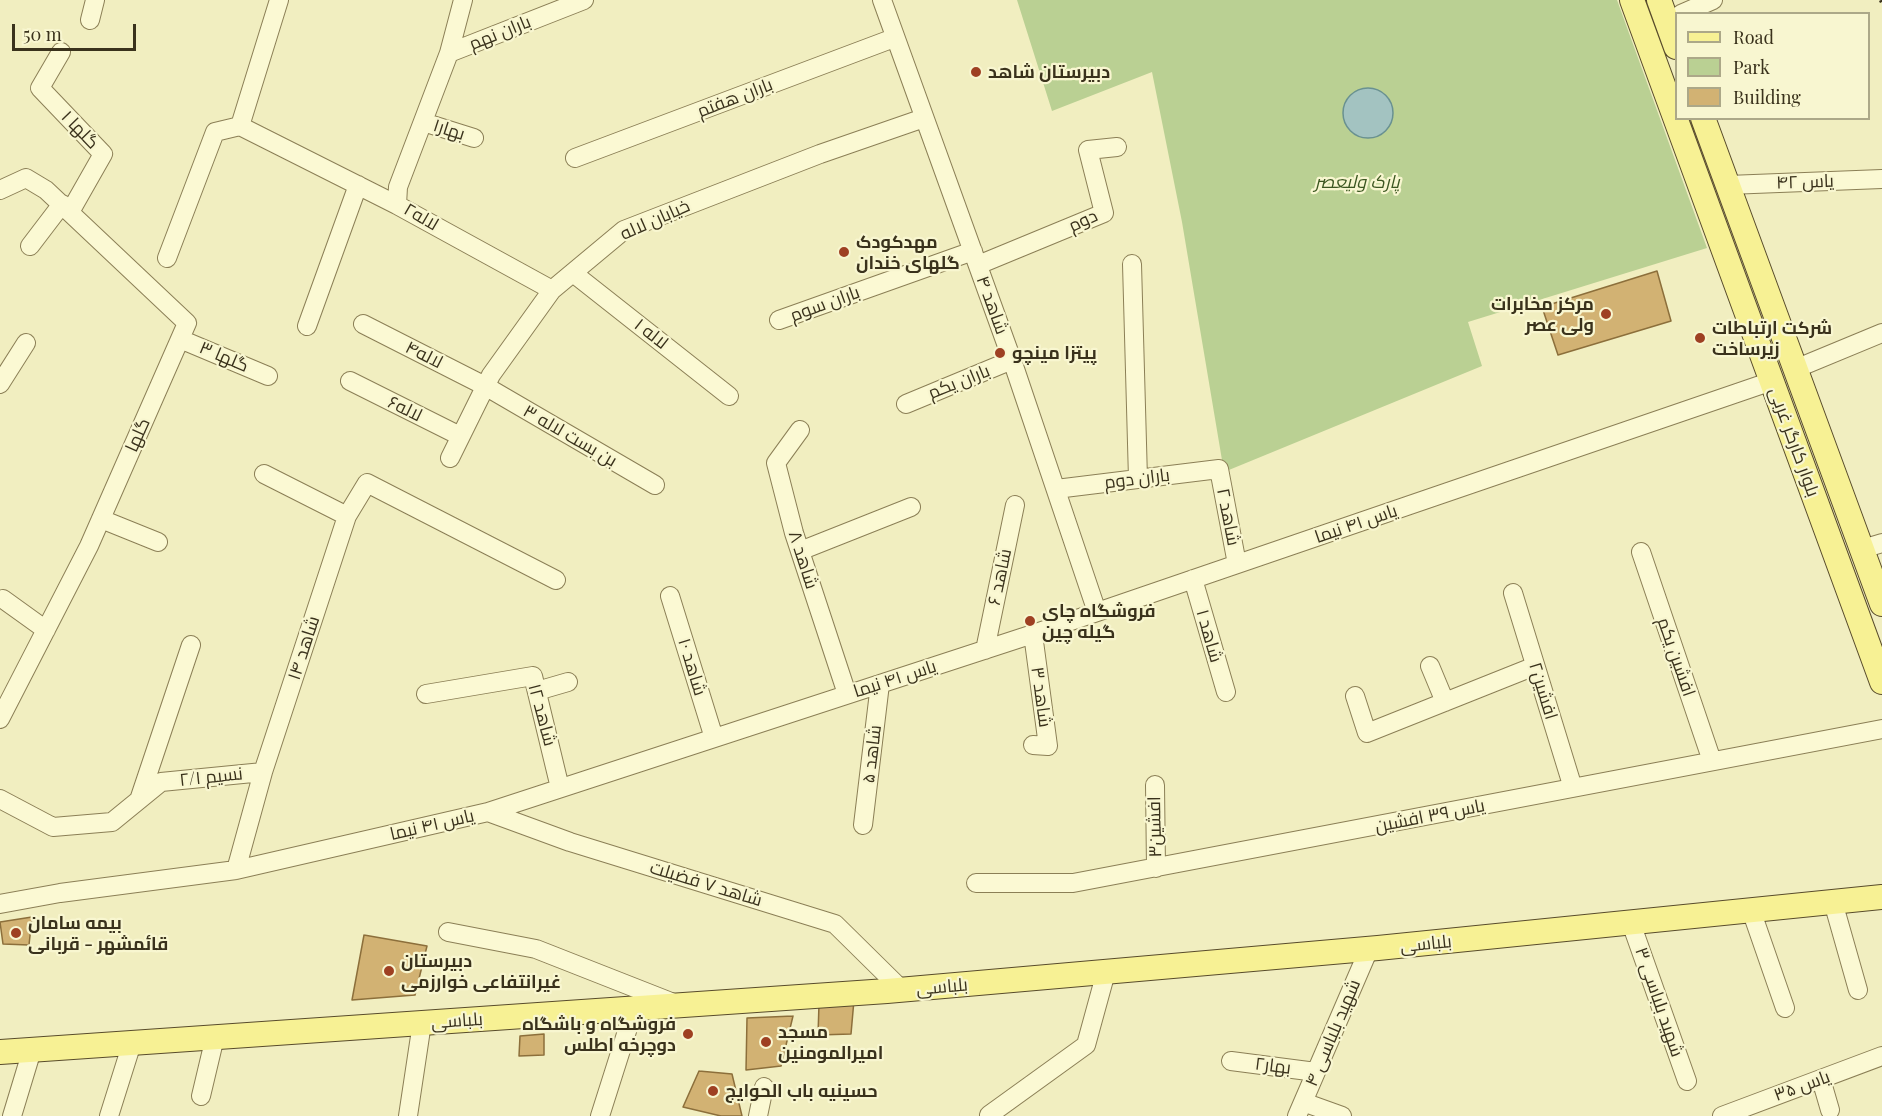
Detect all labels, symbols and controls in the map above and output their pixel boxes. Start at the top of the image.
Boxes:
street label: باران نهم [466,11,534,55]
scale bar [15,12,140,50]
legend [1675,12,1870,120]
text: 50 m [23,22,62,46]
text: Road [1733,25,1774,49]
text: Park [1733,55,1770,79]
place label: دبیرستان شاهد [988,61,1110,83]
marker: دبیرستان شاهد [969,65,983,79]
street label: باران هفتم [694,74,776,122]
text: Building [1733,85,1801,109]
street label: گلها ۱ [57,106,103,154]
street label: بهار۱ [430,115,468,145]
street label: یاس ۴۲ [1776,170,1834,194]
park label: پارک ولیعصر [1314,171,1400,193]
street label: خیابان لاله [617,195,693,245]
street label: لاله۲ [400,199,442,235]
street label: دوم [1065,205,1101,237]
place label: مهدکودک گلهای خندان [856,231,960,274]
marker: مهدکودک گلهای خندان [837,245,851,259]
street label: شاهد ۴ [971,273,1013,337]
street label: باران سوم [787,281,863,327]
place label: مرکز مخابرات ولی عصر [1491,293,1594,336]
marker: مرکز مخابرات ولی عصر [1599,307,1613,321]
street label: لاله ۱ [630,314,672,354]
place label: شرکت ارتباطات زیرساخت [1712,317,1832,360]
marker: شرکت ارتباطات زیرساخت [1693,331,1707,345]
street label: گلها ۳ [196,337,252,377]
street label: لاله۴ [402,337,446,373]
place label: پیتزا مینچو [1012,342,1097,364]
marker: پیتزا مینچو [993,346,1007,360]
street label: باران یکم [925,360,993,404]
street label: بلوار کارگر غربی [1764,384,1824,500]
street label: لاله۶ [384,392,426,426]
street label: بن بست لاله ۳ [519,400,621,472]
street label: گلها [121,415,155,455]
street label: باران دوم [1103,464,1171,494]
street label: شاهد ۲ [1212,486,1244,548]
street label: یاس ۴۱ نیما [1312,500,1400,548]
street label: شاهد ۸ [783,528,823,592]
street label: شاهد ۶ [983,547,1017,607]
place label: فروشگاه چای گیله‌ چین [1042,600,1156,642]
street label: شاهد ۱ [1191,607,1227,665]
street label: شاهد ۱۴ [284,613,324,683]
marker: فروشگاه چای گیله‌ چین [1023,614,1037,628]
street label: افشین یکم [1652,615,1700,699]
street label: شاهد ۱۰ [673,636,711,698]
street label: یاس ۴۱ نیما [851,655,939,703]
street label: افشین۲ [1524,660,1562,722]
street label: شاهد ۳ [1026,665,1056,729]
street label: شاهد ۱۲ [523,681,561,749]
street label: شاهد ۵ [858,724,886,784]
street label: نسیم ۲/۱ [178,763,244,791]
street label: یاس ۳۹ افشین [1373,795,1487,837]
street label: افشین۳ [1144,796,1166,858]
street label: یاس ۴۱ نیما [388,805,476,845]
street label: شاهد ۷ فضیلت [647,857,765,911]
place label: بیمه سامان قائمشهر - قربانی [28,912,168,954]
marker: بیمه سامان قائمشهر - قربانی [9,926,23,940]
street label: بلباسی [1399,931,1453,957]
street label: شهید بلباسی ۳ [1630,944,1688,1060]
place label: دبیرستان غیرانتفاعی خوارزمی [401,950,561,992]
marker: دبیرستان غیرانتفاعی خوارزمی [382,964,396,978]
street label: بلباسی [915,974,969,1000]
street label: شهید بلباسی ۴ [1301,976,1365,1090]
street label: بلباسی [430,1008,484,1034]
place label: فروشگاه و باشگاه دوچرخه اطلس [522,1013,676,1056]
place label: مسجد امیرالمومنین [778,1021,883,1064]
marker: فروشگاه و باشگاه دوچرخه اطلس [681,1027,695,1041]
marker: مسجد امیرالمومنین [759,1035,773,1049]
street label: بهار۲ [1254,1053,1292,1079]
street label: یاس ۳۵ [1771,1066,1833,1106]
place label: حسینیه باب الحوایج [725,1080,878,1102]
marker: حسینیه باب الحوایج [706,1084,720,1098]

